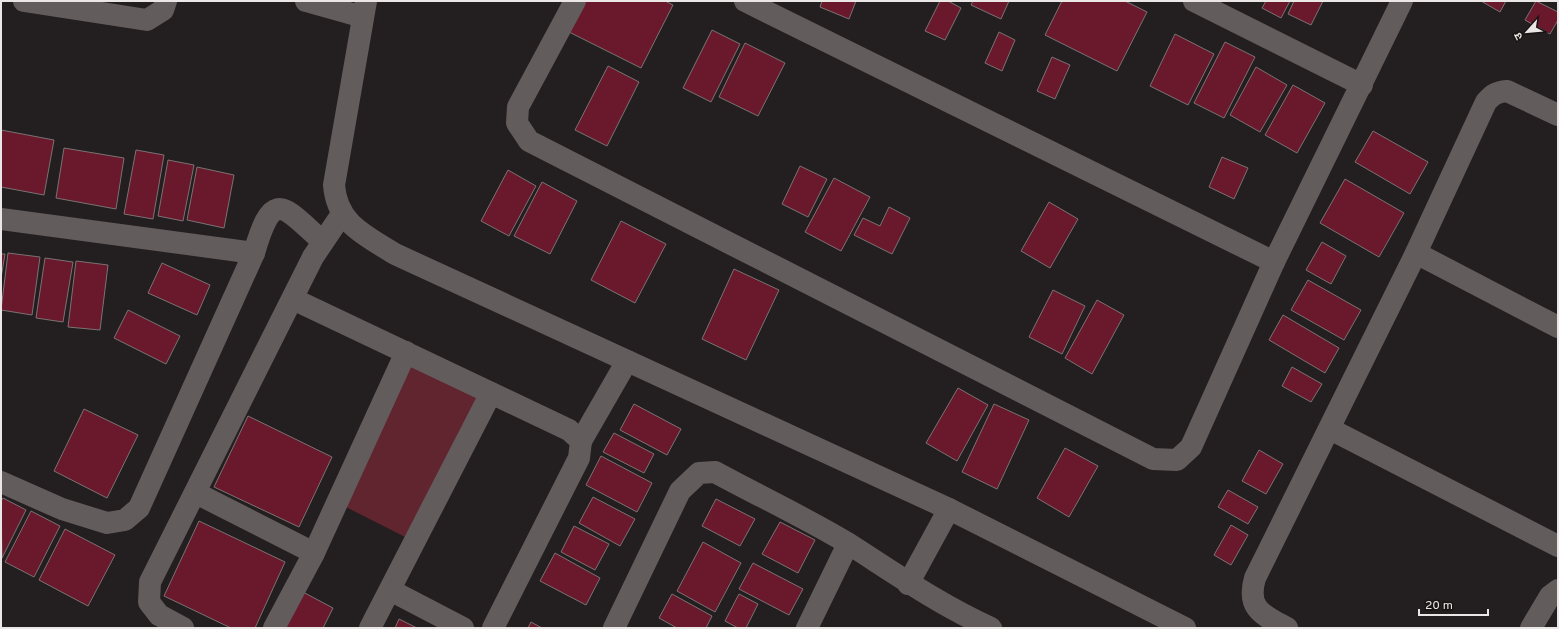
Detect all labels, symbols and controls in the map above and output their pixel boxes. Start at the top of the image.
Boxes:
north arrow [1507,12,1547,52]
text: उ [1511,30,1527,42]
scale bar [1419,591,1488,617]
text: 20 m [1425,598,1453,614]

